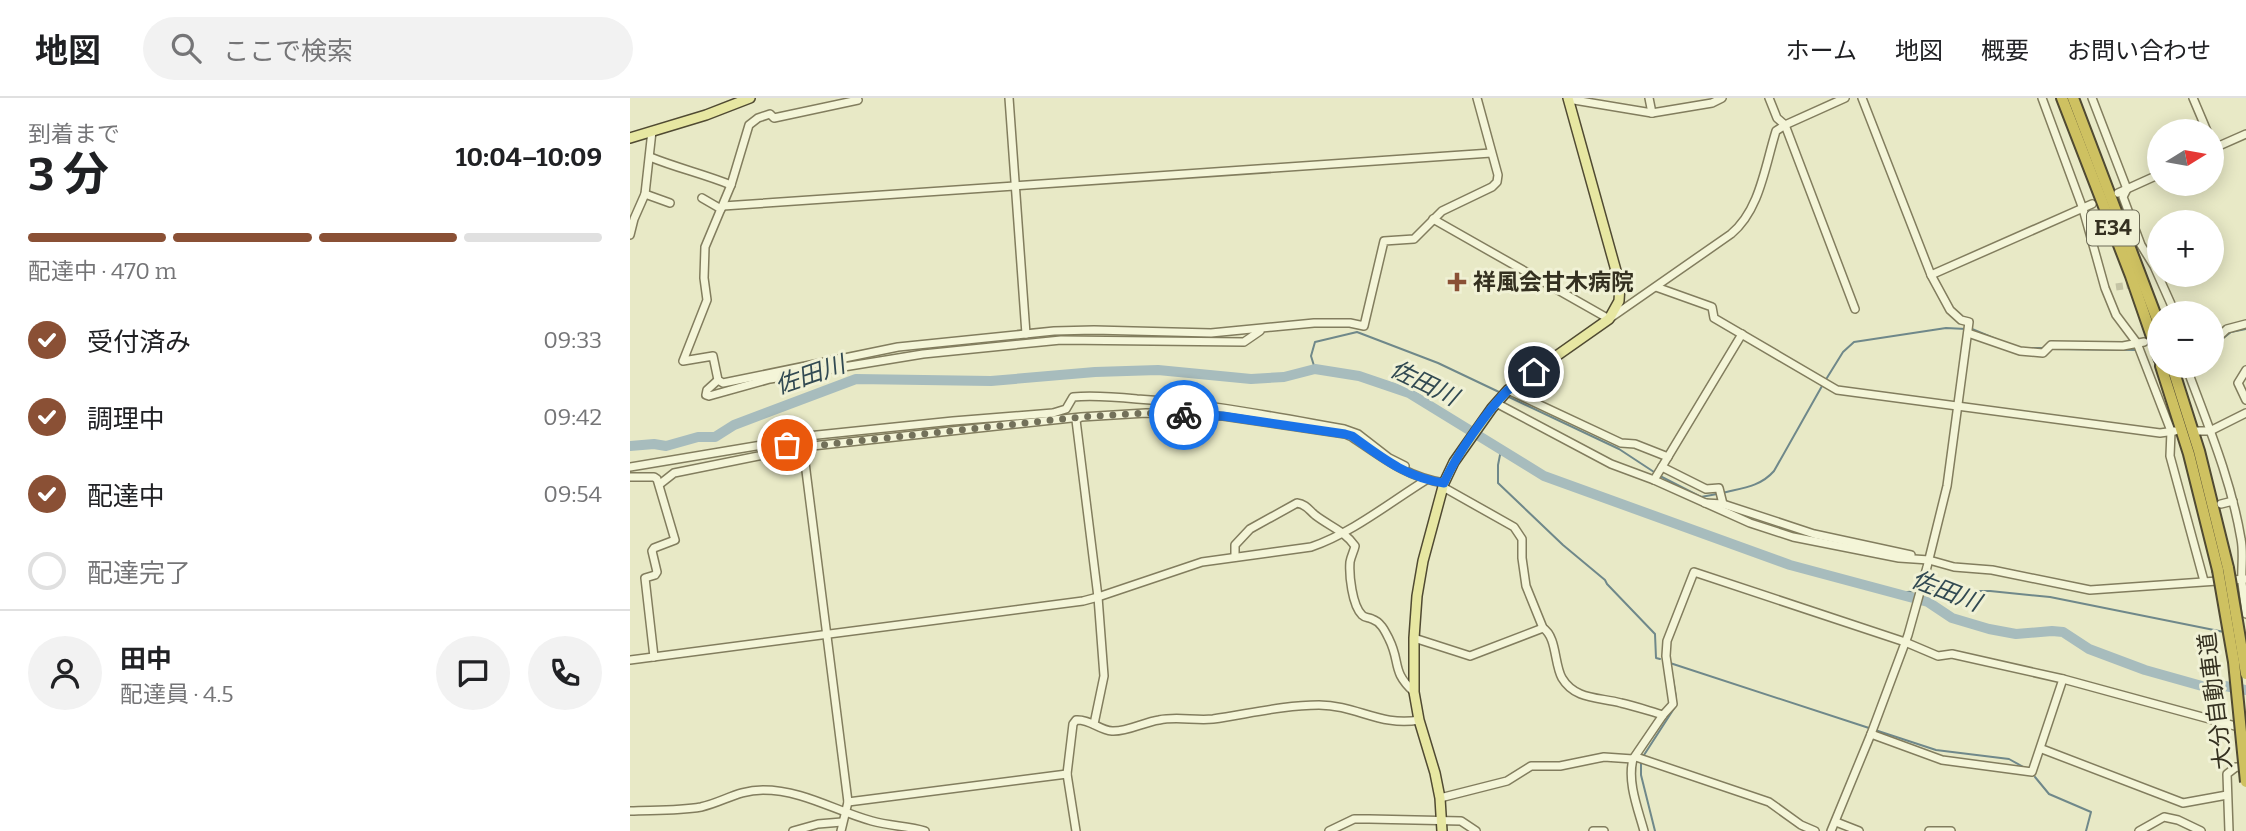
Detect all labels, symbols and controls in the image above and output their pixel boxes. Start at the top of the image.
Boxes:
search box [143,17,633,80]
icon: search [167,29,205,67]
text: 地図 [35,31,101,71]
text: ここで検索 [223,36,353,67]
text: ホーム [1786,37,1857,65]
text: 地図 [1895,37,1943,65]
text: 概要 [1981,37,2029,65]
text: お問い合わせ [2067,37,2211,65]
north arrow [2147,119,2224,196]
map controls [2147,119,2224,378]
text: 到着まで [28,120,120,148]
text: 10:04–10:09 [455,142,602,173]
text: 3 分 [28,147,109,202]
button: + [2147,210,2224,287]
road number: E34 [2087,211,2139,246]
text: 配達中 · 470 m [28,257,177,285]
place label: 祥風会甘木病院 [1473,268,1634,296]
marker: 祥風会甘木病院 [1447,272,1467,292]
button: − [2147,301,2224,378]
icon: check [28,321,66,359]
text: 09:33 [543,326,602,354]
text: 受付済み [87,327,191,358]
pin [1504,342,1564,402]
water label: 佐田川 [771,349,851,400]
icon: home [1515,353,1553,391]
water label: 佐田川 [1386,355,1465,413]
courier [1149,380,1219,450]
icon: bike [1165,396,1203,434]
icon: check [28,398,66,436]
text: 09:42 [543,403,602,431]
text: 調理中 [87,404,165,435]
pin [757,415,817,475]
icon: bag [768,426,806,464]
icon: check [28,475,66,513]
text: 09:54 [543,480,602,508]
text: 配達中 [87,481,165,512]
text: 配達完了 [87,558,191,589]
water label: 佐田川 [1907,565,1987,618]
street label: 大分自動車道 [2193,631,2237,771]
button: person [28,636,102,710]
button: chat [436,636,510,710]
button: phone [528,636,602,710]
text: 田中 [120,644,172,675]
text: 配達員 · 4.5 [120,680,234,708]

